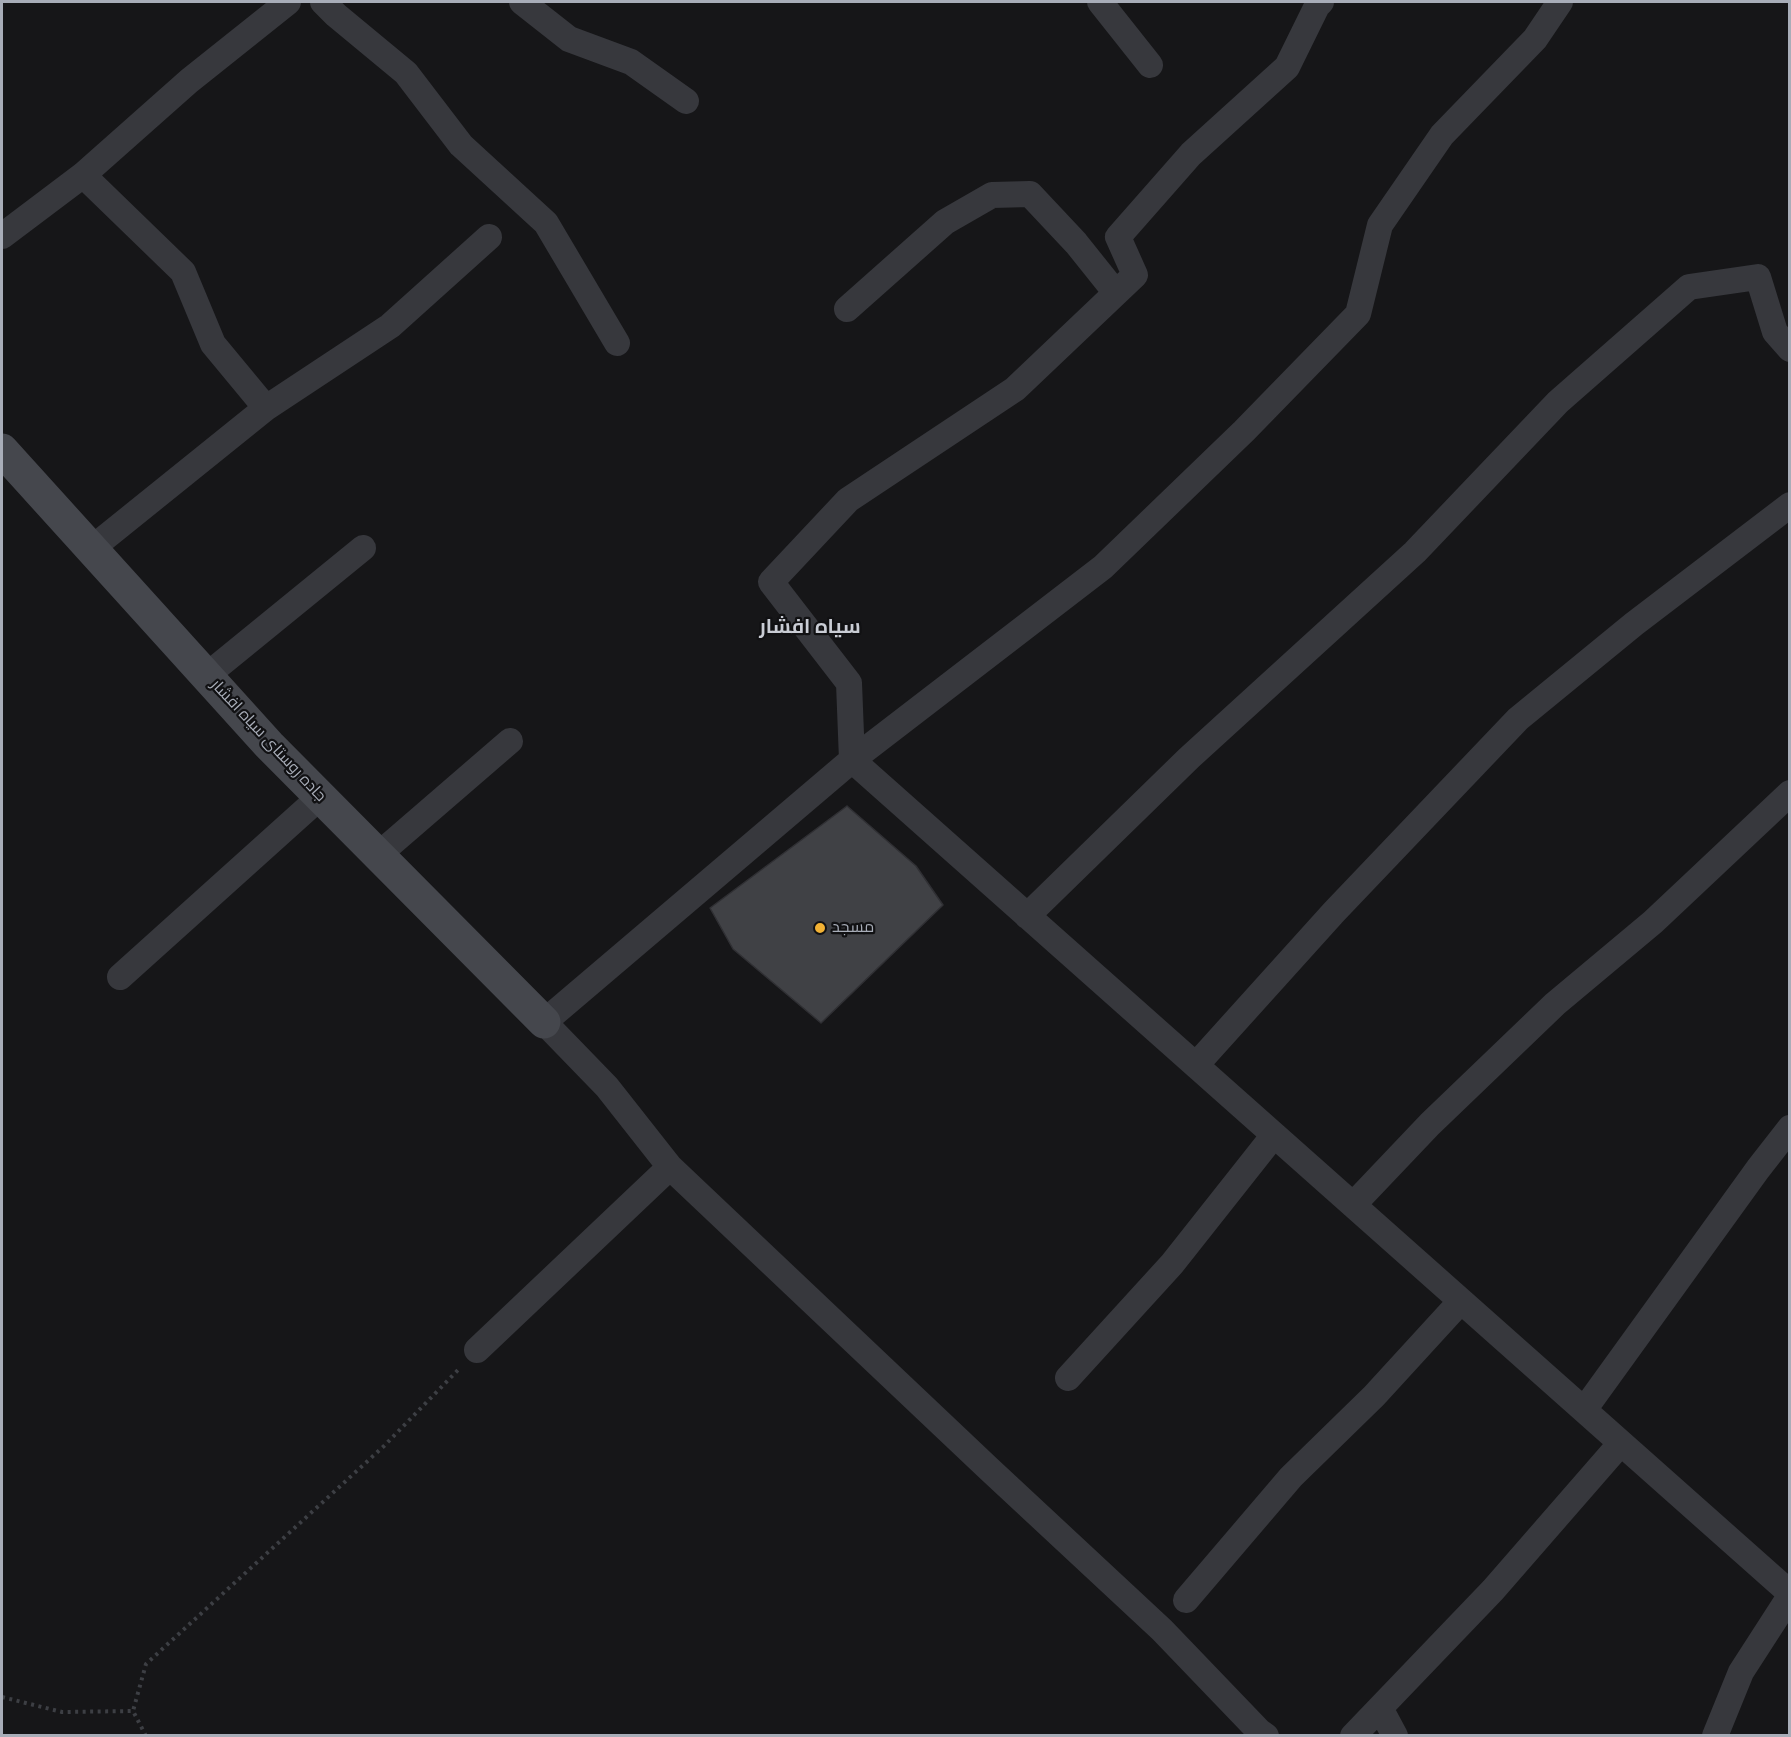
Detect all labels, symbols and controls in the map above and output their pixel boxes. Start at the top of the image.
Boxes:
district label: سیاه افشار [759,616,861,640]
street label: جاده روستای سیاه افشار [206,676,330,806]
place label: مسجد [832,918,874,938]
marker: مسجد [813,921,827,935]

